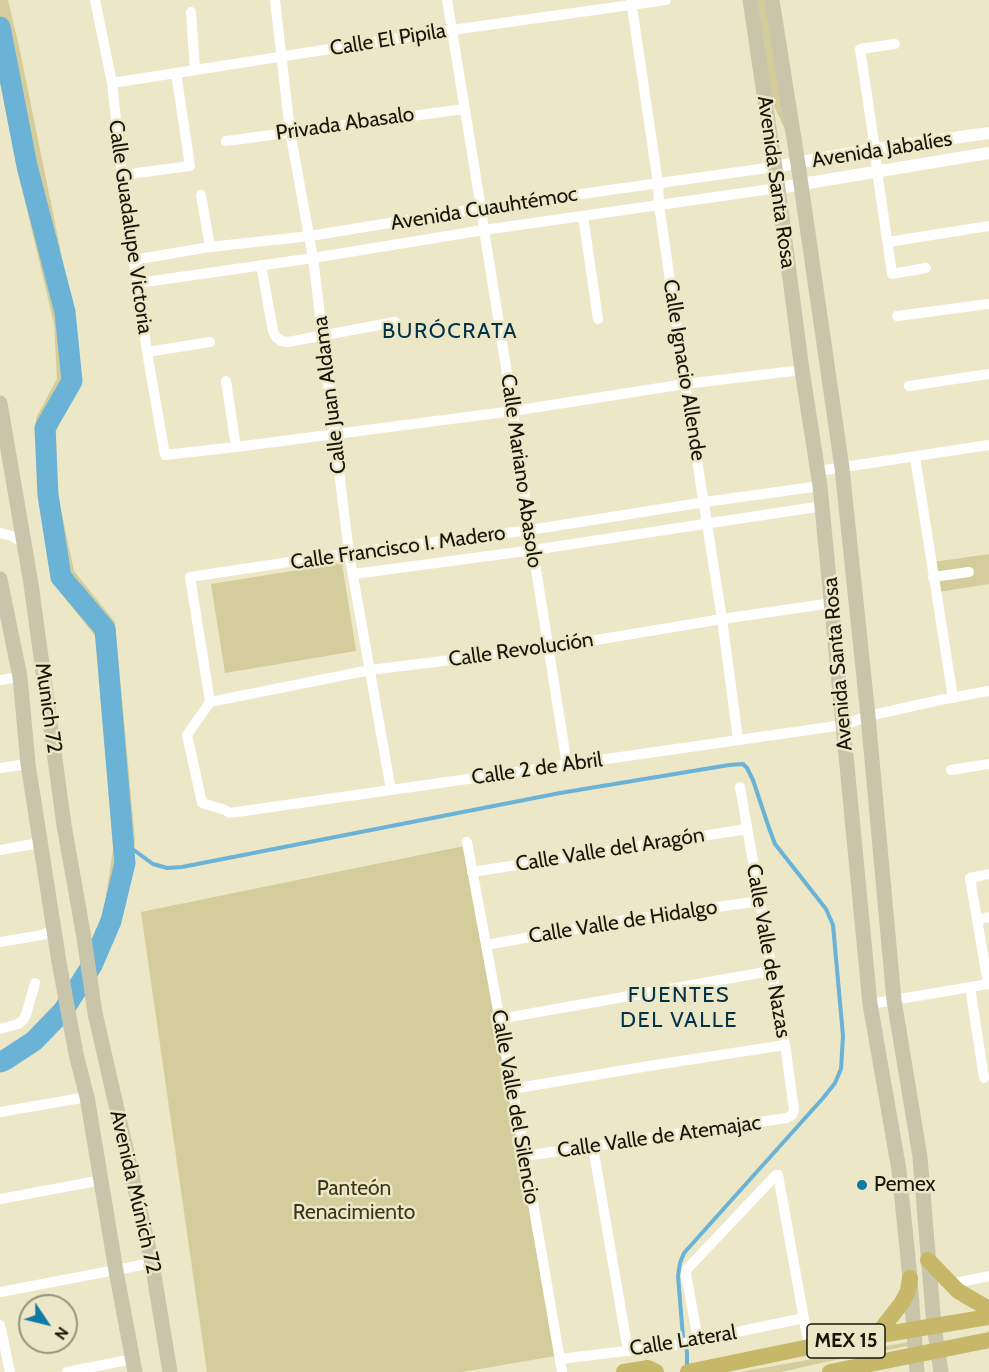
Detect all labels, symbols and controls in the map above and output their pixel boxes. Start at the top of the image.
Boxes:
street label: Calle El Pipila [328,18,448,62]
street label: Avenida Santa Rosa [751,94,801,270]
street label: Privada Abasalo [274,102,416,146]
street label: Calle Guadalupe Victoria [103,118,157,336]
street label: Avenida Jabalíes [810,126,954,174]
street label: Avenida Cuauhtémoc [389,182,579,236]
street label: Calle Ignacio Allende [657,277,711,463]
street label: Calle Juan Aldama [308,315,352,475]
district label: BURÓCRATA [382,319,518,345]
street label: Calle Mariano Abasolo [495,372,547,570]
street label: Calle Francisco I. Madero [289,520,507,576]
street label: Avenida Santa Rosa [818,576,858,752]
street label: Calle Revolución [447,627,595,673]
street label: Munich 72 [29,661,67,755]
street label: Calle 2 de Abril [470,747,604,791]
street label: Calle Valle del Aragón [514,823,706,877]
street label: Calle Valle de Nazas [740,862,796,1040]
street label: Calle Valle de Hidalgo [527,895,719,949]
district label: FUENTES DEL VALLE [620,983,738,1034]
street label: Calle Valle del Silencio [485,1008,545,1206]
street label: Avenida Múnich 72 [104,1108,166,1276]
street label: Calle Valle de Atemajac [556,1110,762,1164]
place label: Pemex [874,1172,936,1198]
park label: Panteón Renacimiento [293,1176,415,1226]
marker: Pemex [855,1178,869,1192]
north arrow [18,1294,78,1354]
street label: Calle Lateral [628,1320,738,1362]
text: N [50,1323,73,1344]
road number: MEX 15 [807,1324,885,1358]

